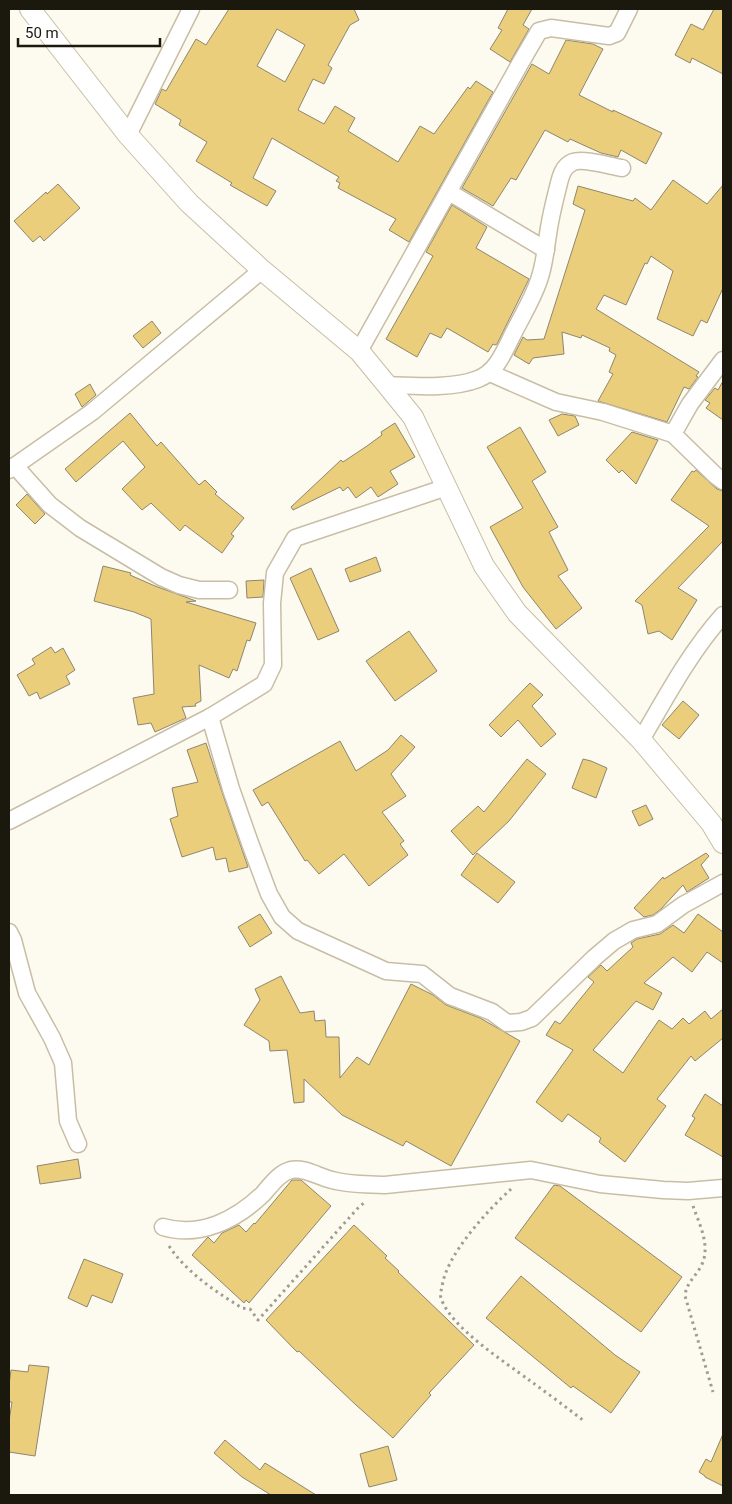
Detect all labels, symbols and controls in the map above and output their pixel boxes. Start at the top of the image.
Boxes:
scale bar [18,15,160,47]
text: 50 m [25,24,59,42]

